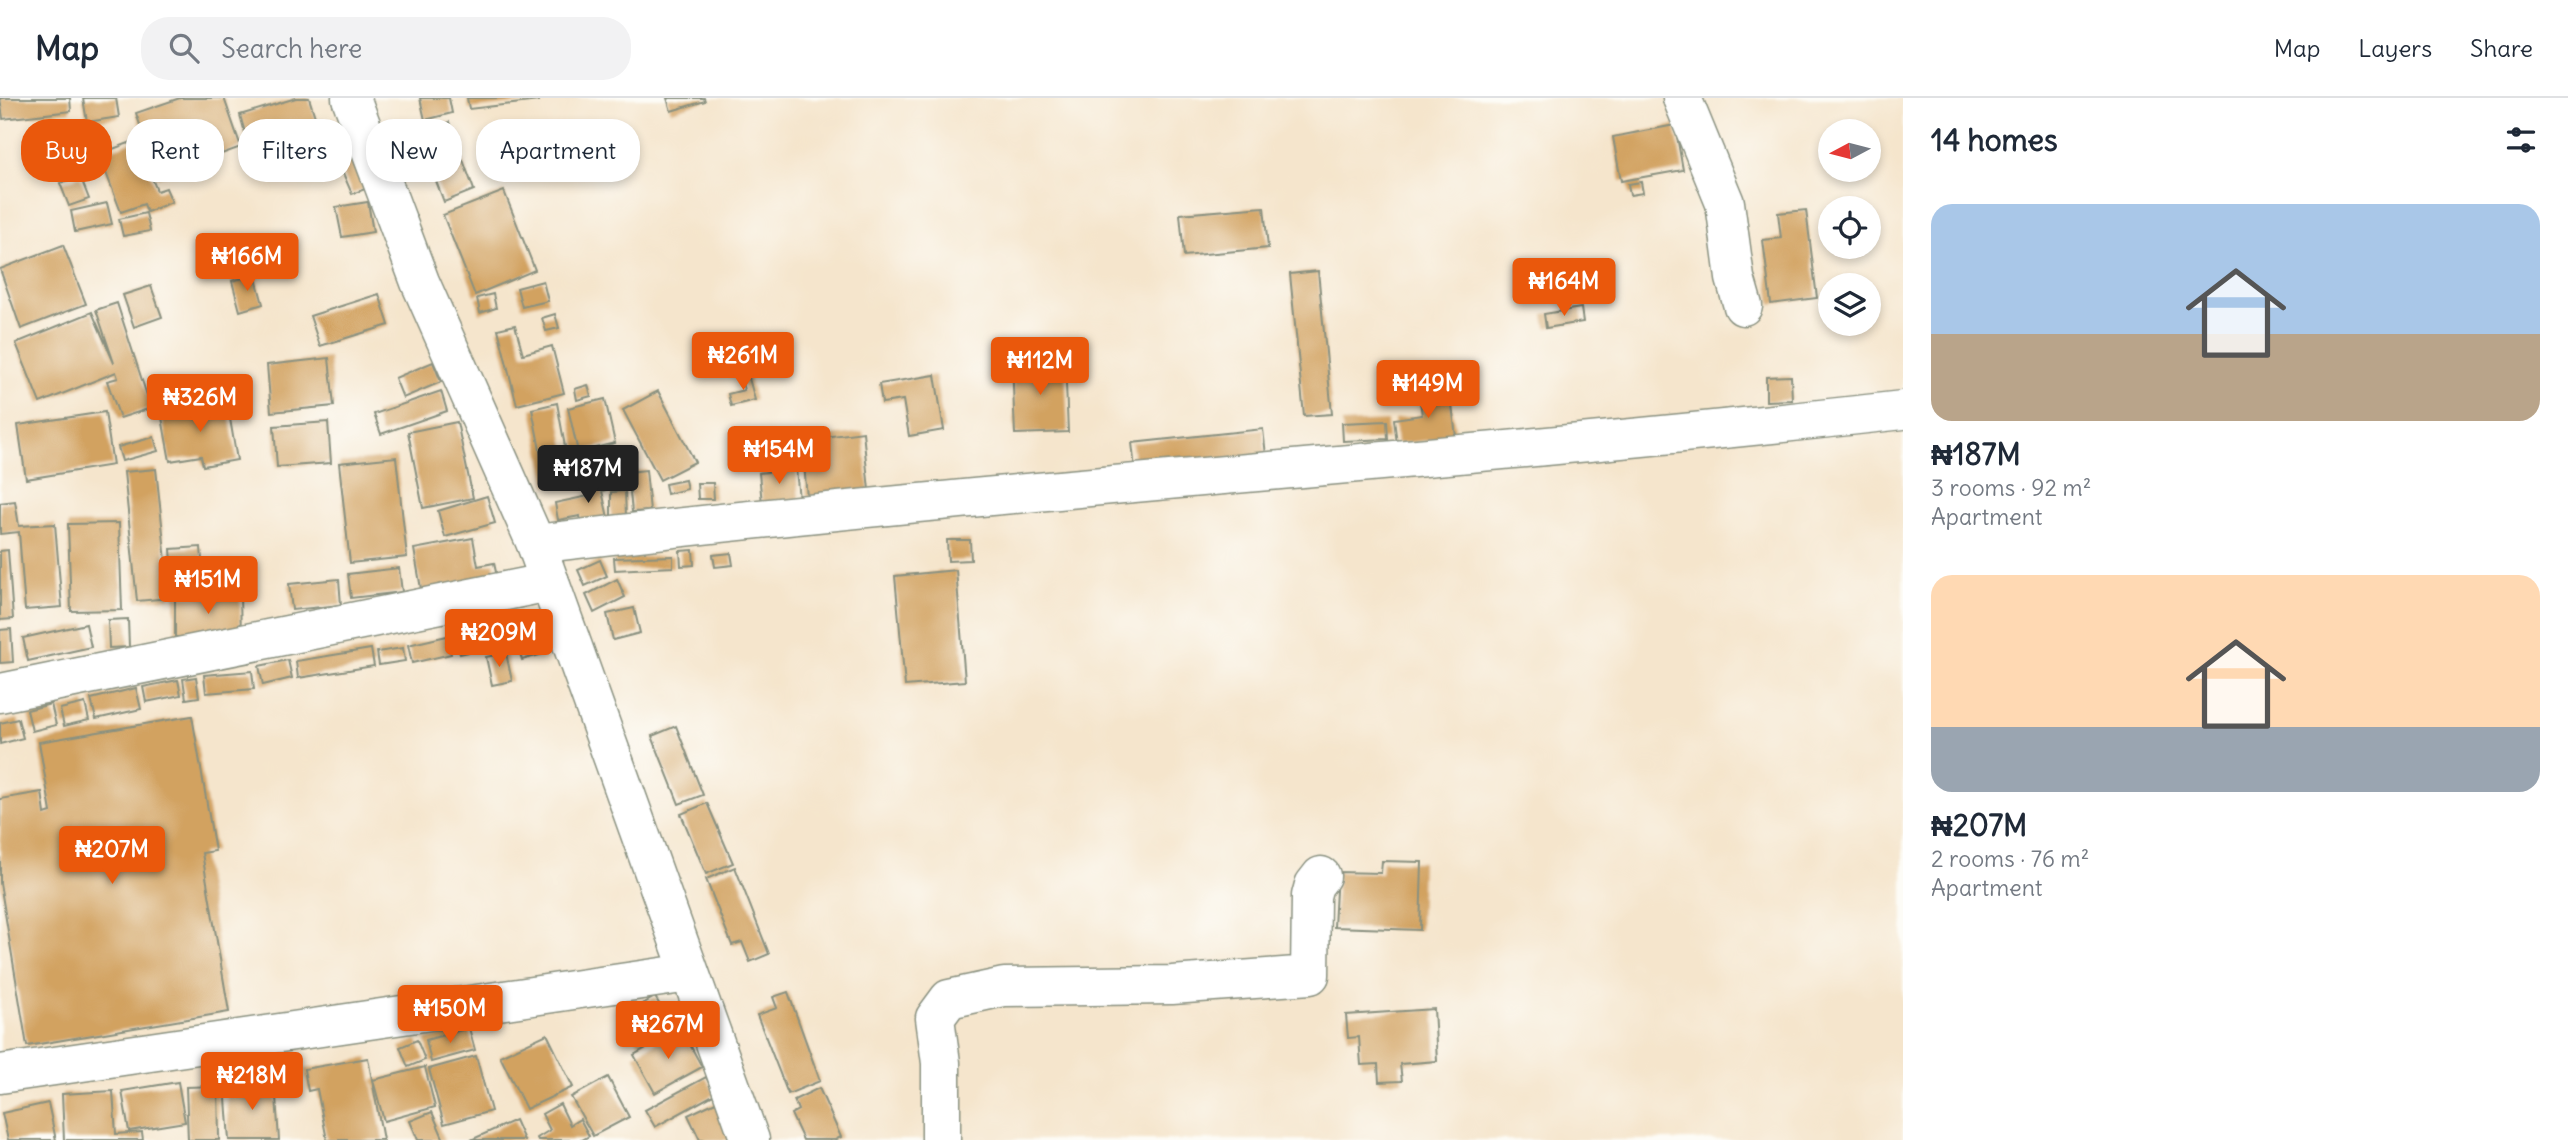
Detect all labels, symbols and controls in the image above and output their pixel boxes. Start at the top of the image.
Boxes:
search box [141,17,631,80]
text: Map [35,27,99,69]
icon: search [165,29,203,67]
text: Search here [221,32,362,65]
text: Map [2274,33,2320,63]
text: Layers [2358,33,2432,63]
text: Share [2470,33,2533,63]
chip: Buy [21,119,112,182]
chip: Rent [126,119,224,182]
chip: Filters [238,119,352,182]
chip: New [366,119,462,182]
chip: Apartment [476,119,640,182]
north arrow [1818,119,1881,182]
map controls [1818,119,1881,336]
text: 14 homes [1931,121,2058,159]
icon: filters [2502,121,2540,159]
button: locate [1818,196,1881,259]
pin: ₦166M [198,234,296,293]
text: ₦166M [212,241,282,270]
icon: home [2173,250,2299,376]
pin: ₦164M [1515,258,1613,318]
text: ₦164M [1529,266,1599,295]
button: layers [1818,273,1881,336]
pin: ₦261M [694,332,792,392]
pin: ₦112M [991,338,1089,397]
text: ₦261M [708,340,778,369]
text: ₦112M [1007,345,1073,374]
pin: ₦149M [1379,360,1477,420]
text: ₦149M [1393,368,1463,397]
pin: ₦326M [151,374,249,434]
text: ₦326M [163,382,237,411]
pin: ₦154M [730,426,828,486]
text: ₦154M [744,434,814,463]
text: ₦187M [1931,435,2021,473]
pin: ₦187M [539,446,637,505]
text: ₦187M [554,453,622,482]
text: 3 rooms · 92 m² [1931,473,2091,502]
text: Apartment [1931,502,2043,531]
pin: ₦151M [159,556,257,616]
text: ₦151M [175,564,241,593]
pin: ₦209M [450,610,548,669]
text: ₦209M [461,617,537,646]
icon: home [2173,621,2299,747]
text: ₦207M [1931,806,2028,844]
pin: ₦207M [63,826,161,886]
text: ₦207M [75,834,149,863]
text: 2 rooms · 76 m² [1931,844,2089,873]
text: Apartment [1931,873,2043,902]
pin: ₦150M [401,986,499,1045]
text: ₦150M [414,993,486,1022]
pin: ₦267M [619,1002,717,1061]
text: ₦267M [632,1009,704,1038]
pin: ₦218M [203,1052,301,1112]
text: ₦218M [217,1060,287,1089]

